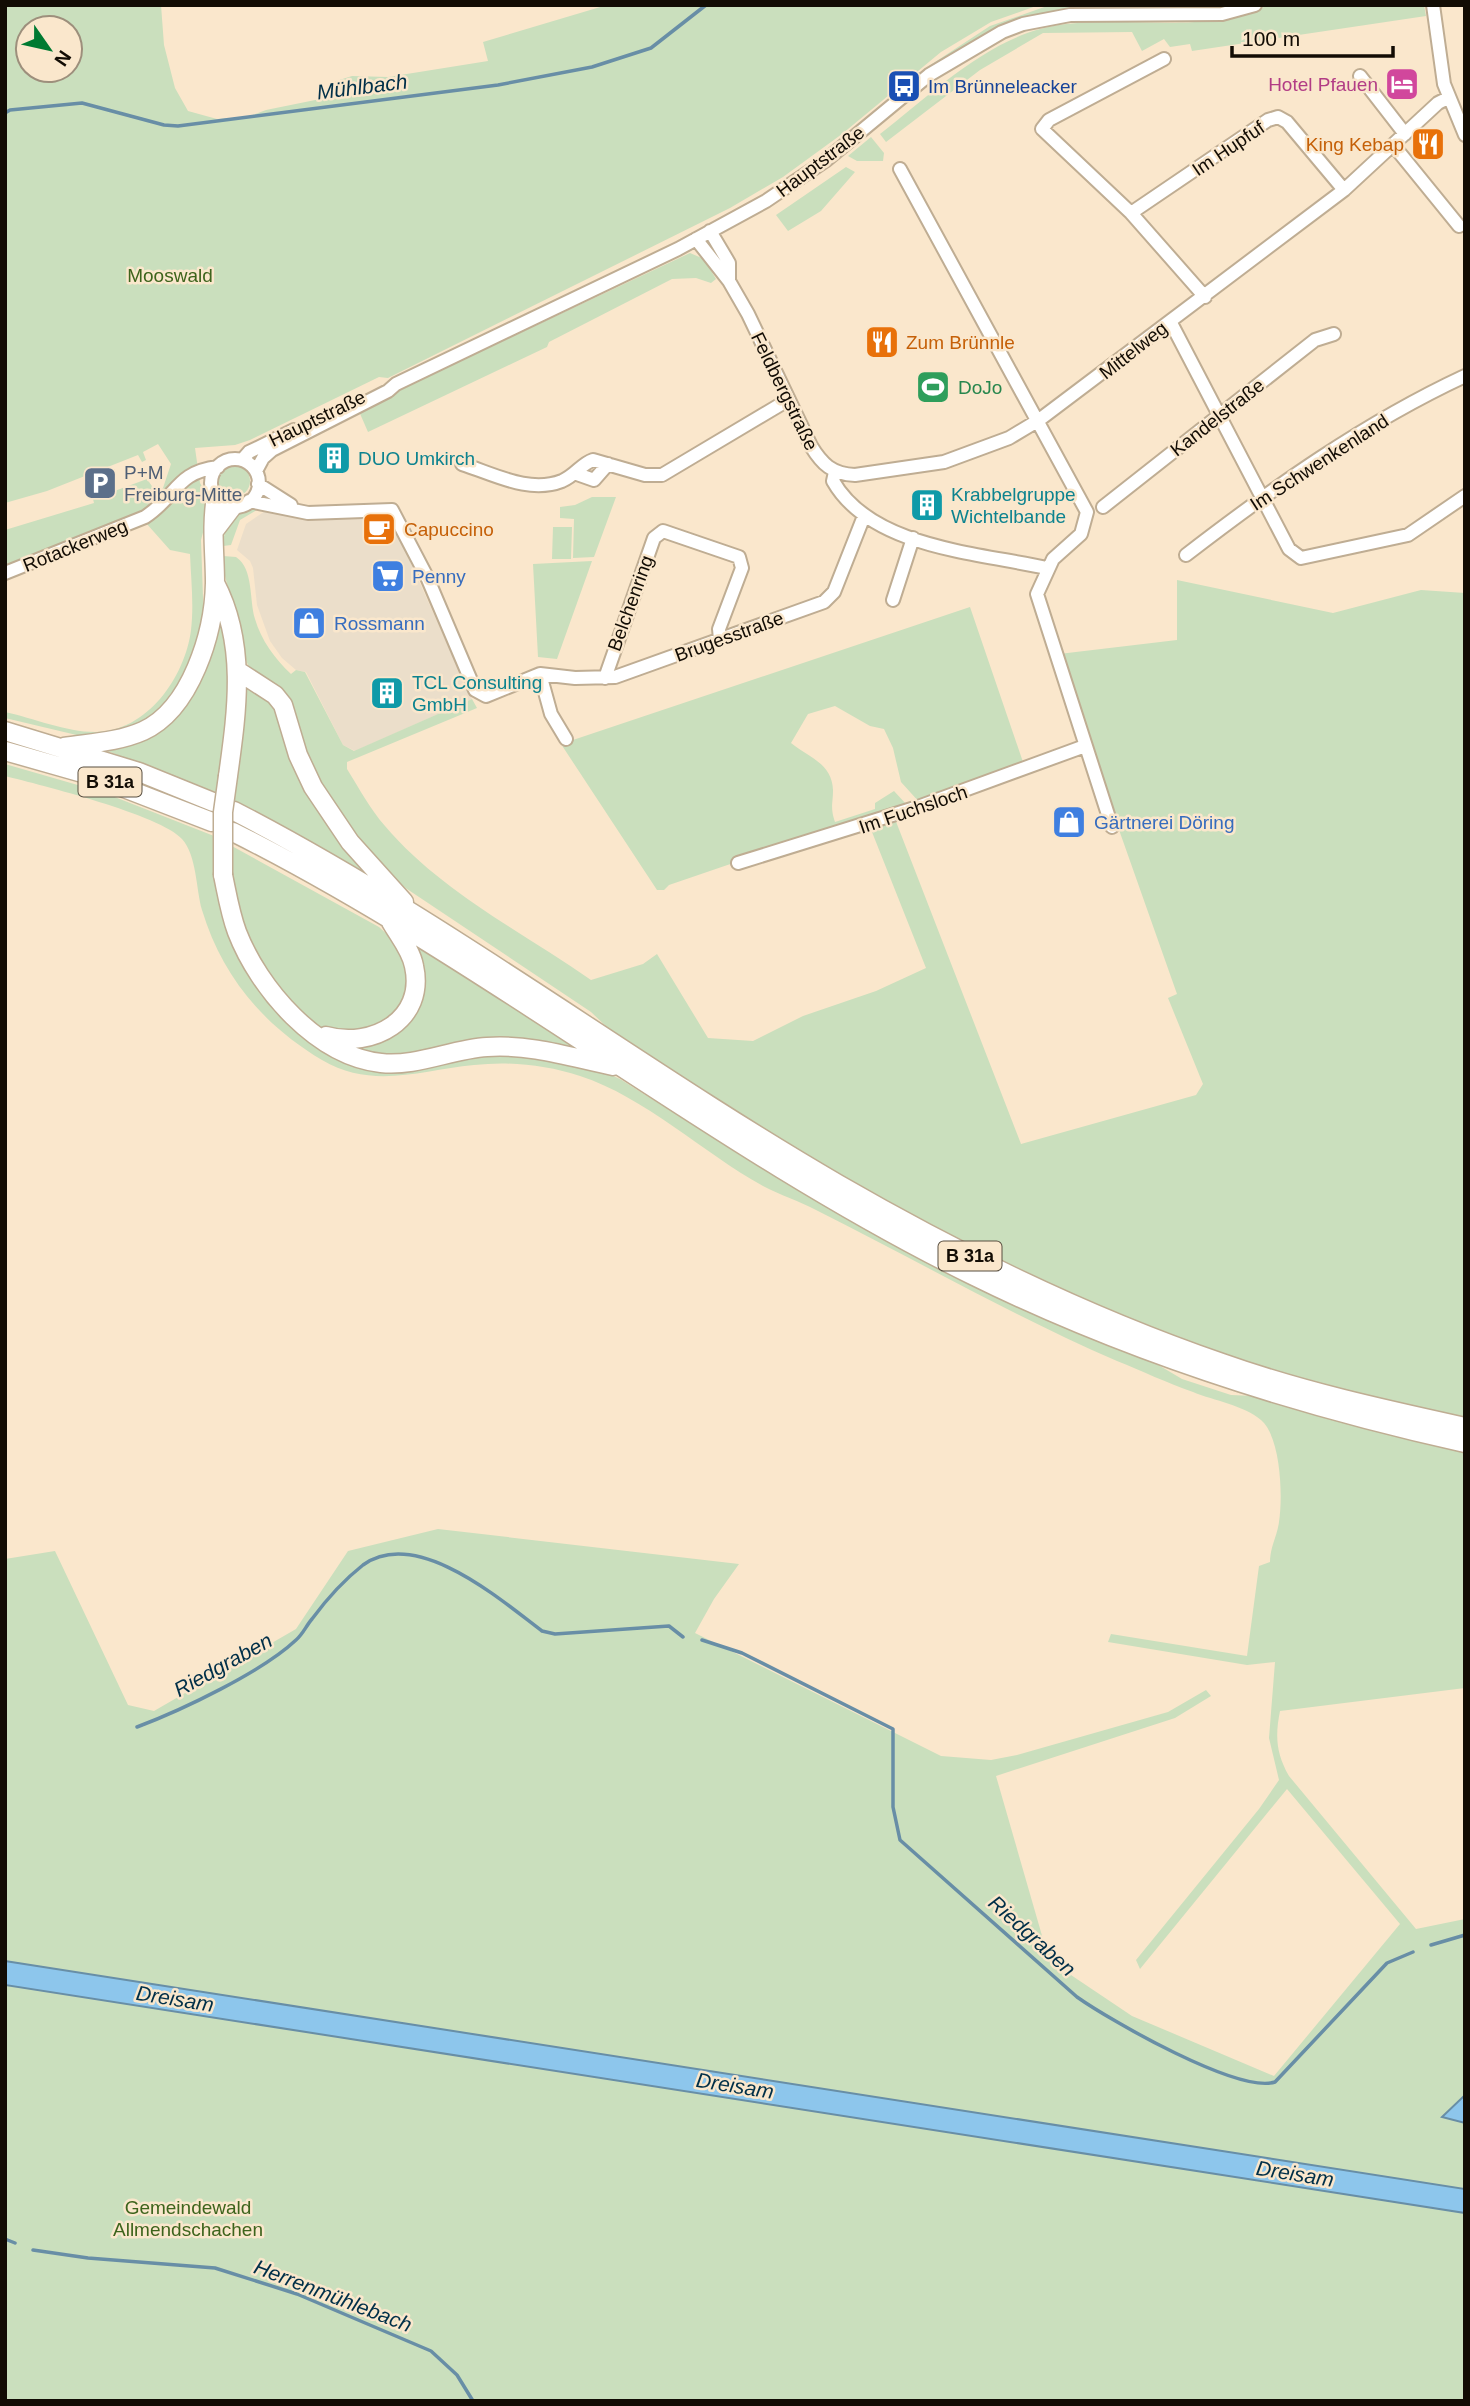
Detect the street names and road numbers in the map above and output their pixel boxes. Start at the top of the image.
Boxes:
street label: Im Hupfuf [1188,116,1269,180]
street label: Hauptstraße [772,122,868,201]
street label: Mittelweg [1095,317,1171,383]
street label: Feldbergstraße [747,329,822,454]
street label: Kandelstraße [1166,374,1268,460]
street label: Hauptstraße [266,386,369,451]
street label: Im Schwenkenland [1246,410,1392,515]
street label: Rotackerweg [20,515,131,576]
street label: Belchenring [603,552,657,654]
street label: Brugesstraße [672,607,786,666]
road number: B 31a [78,768,142,796]
street label: Im Fuchsloch [856,781,970,838]
road number: B 31a [939,1241,1002,1270]

